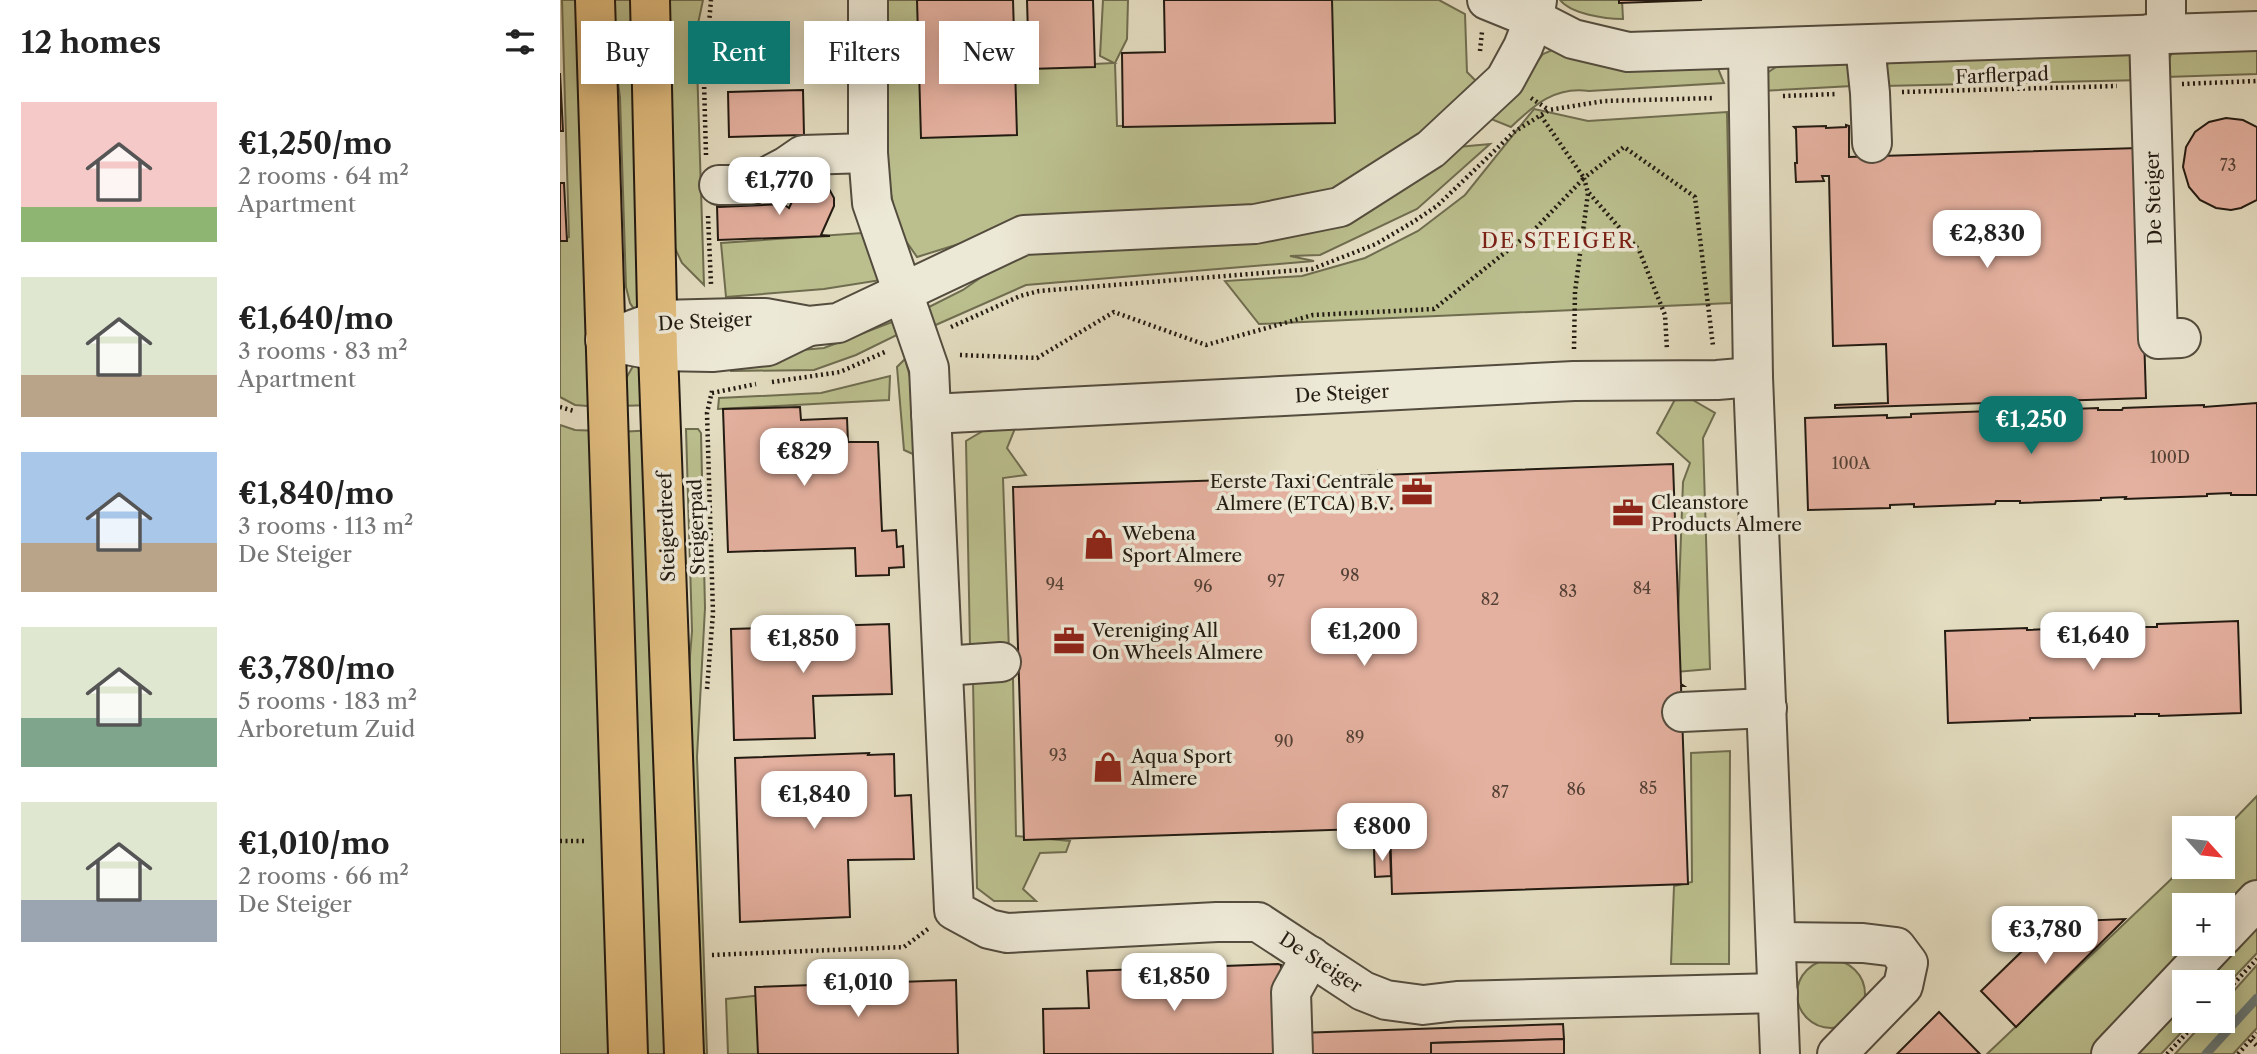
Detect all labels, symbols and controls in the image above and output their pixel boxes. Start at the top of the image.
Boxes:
chip: Buy [581,21,674,84]
chip: Rent [688,21,790,84]
chip: Filters [804,21,925,84]
chip: New [939,21,1039,84]
icon: filters [501,23,539,61]
text: 12 homes [21,24,161,61]
street label: Farflerpad [1955,62,2050,89]
text: €1,250/mo [238,125,392,162]
icon: home [77,130,161,214]
street label: De Steiger [2140,151,2167,245]
house number: 73 [2220,155,2236,175]
pin: €1,770 [722,158,836,217]
text: 2 rooms · 64 m² [238,162,409,190]
text: €1,770 [744,166,814,194]
text: Apartment [238,190,356,218]
pin: €2,830 [1930,210,2044,270]
text: €2,830 [1949,219,2025,247]
district label: DE STEIGER [1481,228,1635,253]
text: €1,640/mo [238,300,393,337]
icon: home [77,305,161,389]
street label: De Steiger [657,308,753,335]
text: 3 rooms · 83 m² [238,337,408,365]
text: Apartment [238,365,356,393]
street label: De Steiger [1294,380,1390,407]
pin: €1,250 [1974,396,2088,456]
text: €1,250 [1995,405,2067,433]
pin: €829 [763,428,845,488]
text: €829 [776,437,832,465]
house number: 100D [2150,447,2190,467]
house number: 100A [1832,453,1871,473]
street label: Steigerdreef [653,469,680,582]
place label: Eerste Taxi Centrale Almere (ETCA) B.V. [1210,470,1394,515]
text: €1,840/mo [238,475,394,512]
office icon: Eerste Taxi Centrale Almere (ETCA) B.V. [1400,475,1434,509]
street label: Steigerpad [683,478,710,576]
icon: home [77,480,161,564]
place label: Cleanstore Products Almere [1651,491,1802,536]
office icon: Cleanstore Products Almere [1611,496,1645,530]
text: 3 rooms · 113 m² [238,512,414,540]
place label: Webena Sport Almere [1121,522,1242,567]
shop icon: Webena Sport Almere [1082,527,1116,561]
text: De Steiger [238,540,352,568]
house number: 98 [1341,565,1359,585]
house number: 97 [1267,571,1285,591]
house number: 94 [1046,574,1064,594]
house number: 96 [1194,576,1212,596]
house number: 84 [1633,578,1651,598]
house number: 83 [1559,581,1577,601]
house number: 82 [1481,589,1499,609]
pin: €1,200 [1307,608,1421,668]
pin: €1,640 [2036,612,2150,672]
pin: €1,850 [746,616,860,675]
text: €1,200 [1327,617,1401,645]
place label: Vereniging All On Wheels Almere [1091,619,1263,664]
text: €1,640 [2056,621,2130,649]
text: €1,850 [767,624,839,652]
office icon: Vereniging All On Wheels Almere [1052,624,1086,658]
text: €3,780/mo [238,650,395,687]
icon: home [77,655,161,739]
text: 5 rooms · 183 m² [238,687,417,715]
text: Arboretum Zuid [238,715,415,743]
house number: 89 [1346,727,1364,747]
house number: 90 [1274,731,1294,751]
house number: 93 [1049,745,1067,765]
place label: Aqua Sport Almere [1130,745,1233,790]
shop icon: Aqua Sport Almere [1091,750,1125,784]
pin: €1,840 [757,772,871,831]
house number: 85 [1639,778,1657,798]
house number: 86 [1567,779,1585,799]
text: €1,840 [777,780,851,808]
house number: 87 [1491,782,1509,802]
pin: €800 [1341,804,1423,863]
text: €800 [1353,812,1411,840]
north arrow [2172,816,2235,878]
map controls [2172,816,2235,1033]
text: €1,010/mo [238,825,390,862]
icon: home [77,830,161,914]
text: 2 rooms · 66 m² [238,862,409,890]
text: De Steiger [238,890,352,918]
button: + [2172,893,2235,956]
pin: €3,780 [1988,906,2102,966]
text: €3,780 [2008,915,2082,943]
street label: De Steiger [1275,927,1366,998]
pin: €1,850 [1117,954,1231,1013]
pin: €1,010 [801,960,915,1019]
text: €1,850 [1138,962,1210,990]
text: €1,010 [823,968,893,996]
button: − [2172,970,2235,1033]

